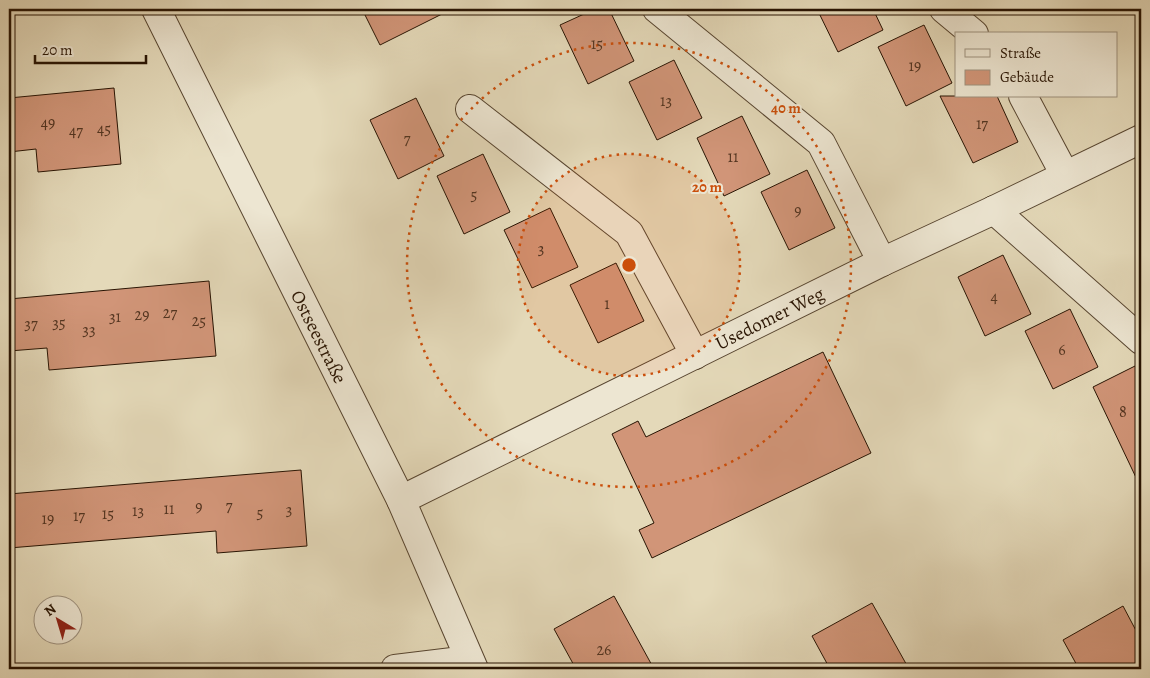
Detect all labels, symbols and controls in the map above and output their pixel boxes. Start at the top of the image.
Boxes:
scale bar [35,32,146,64]
legend [955,32,1118,98]
house number: 15 [591,33,603,55]
text: 20 m [42,40,73,60]
text: Straße [1000,43,1041,63]
house number: 19 [909,55,921,77]
text: Gebäude [1000,67,1054,87]
house number: 13 [660,90,672,112]
text: 40 m [771,98,801,118]
house number: 49 [41,112,55,134]
house number: 17 [976,113,988,135]
house number: 45 [97,118,111,140]
house number: 47 [69,120,83,142]
house number: 7 [404,128,411,150]
house number: 11 [728,146,739,168]
text: 20 m [692,177,722,197]
house number: 5 [471,184,478,206]
house number: 9 [794,200,802,222]
house number: 3 [538,238,544,260]
centre of rings [620,256,638,274]
street label: Usedomer Weg [711,281,829,357]
street label: Ostseestraße [284,286,353,388]
house number: 4 [990,286,998,308]
house number: 1 [604,293,610,315]
house number: 27 [163,302,177,324]
house number: 29 [135,304,149,326]
house number: 31 [109,306,122,328]
house number: 25 [192,310,206,332]
house number: 35 [52,312,66,334]
house number: 37 [24,313,38,335]
house number: 33 [82,319,96,341]
house number: 6 [1058,339,1066,361]
house number: 8 [1119,401,1127,423]
house number: 7 [226,495,233,517]
house number: 9 [195,496,203,518]
house number: 11 [164,498,175,520]
house number: 3 [286,499,292,521]
house number: 13 [132,500,144,522]
house number: 5 [257,502,264,524]
house number: 15 [102,503,114,525]
house number: 17 [73,505,85,527]
house number: 19 [42,508,54,530]
north arrow [32,596,82,646]
text: N [40,600,60,621]
house number: 26 [597,639,612,661]

